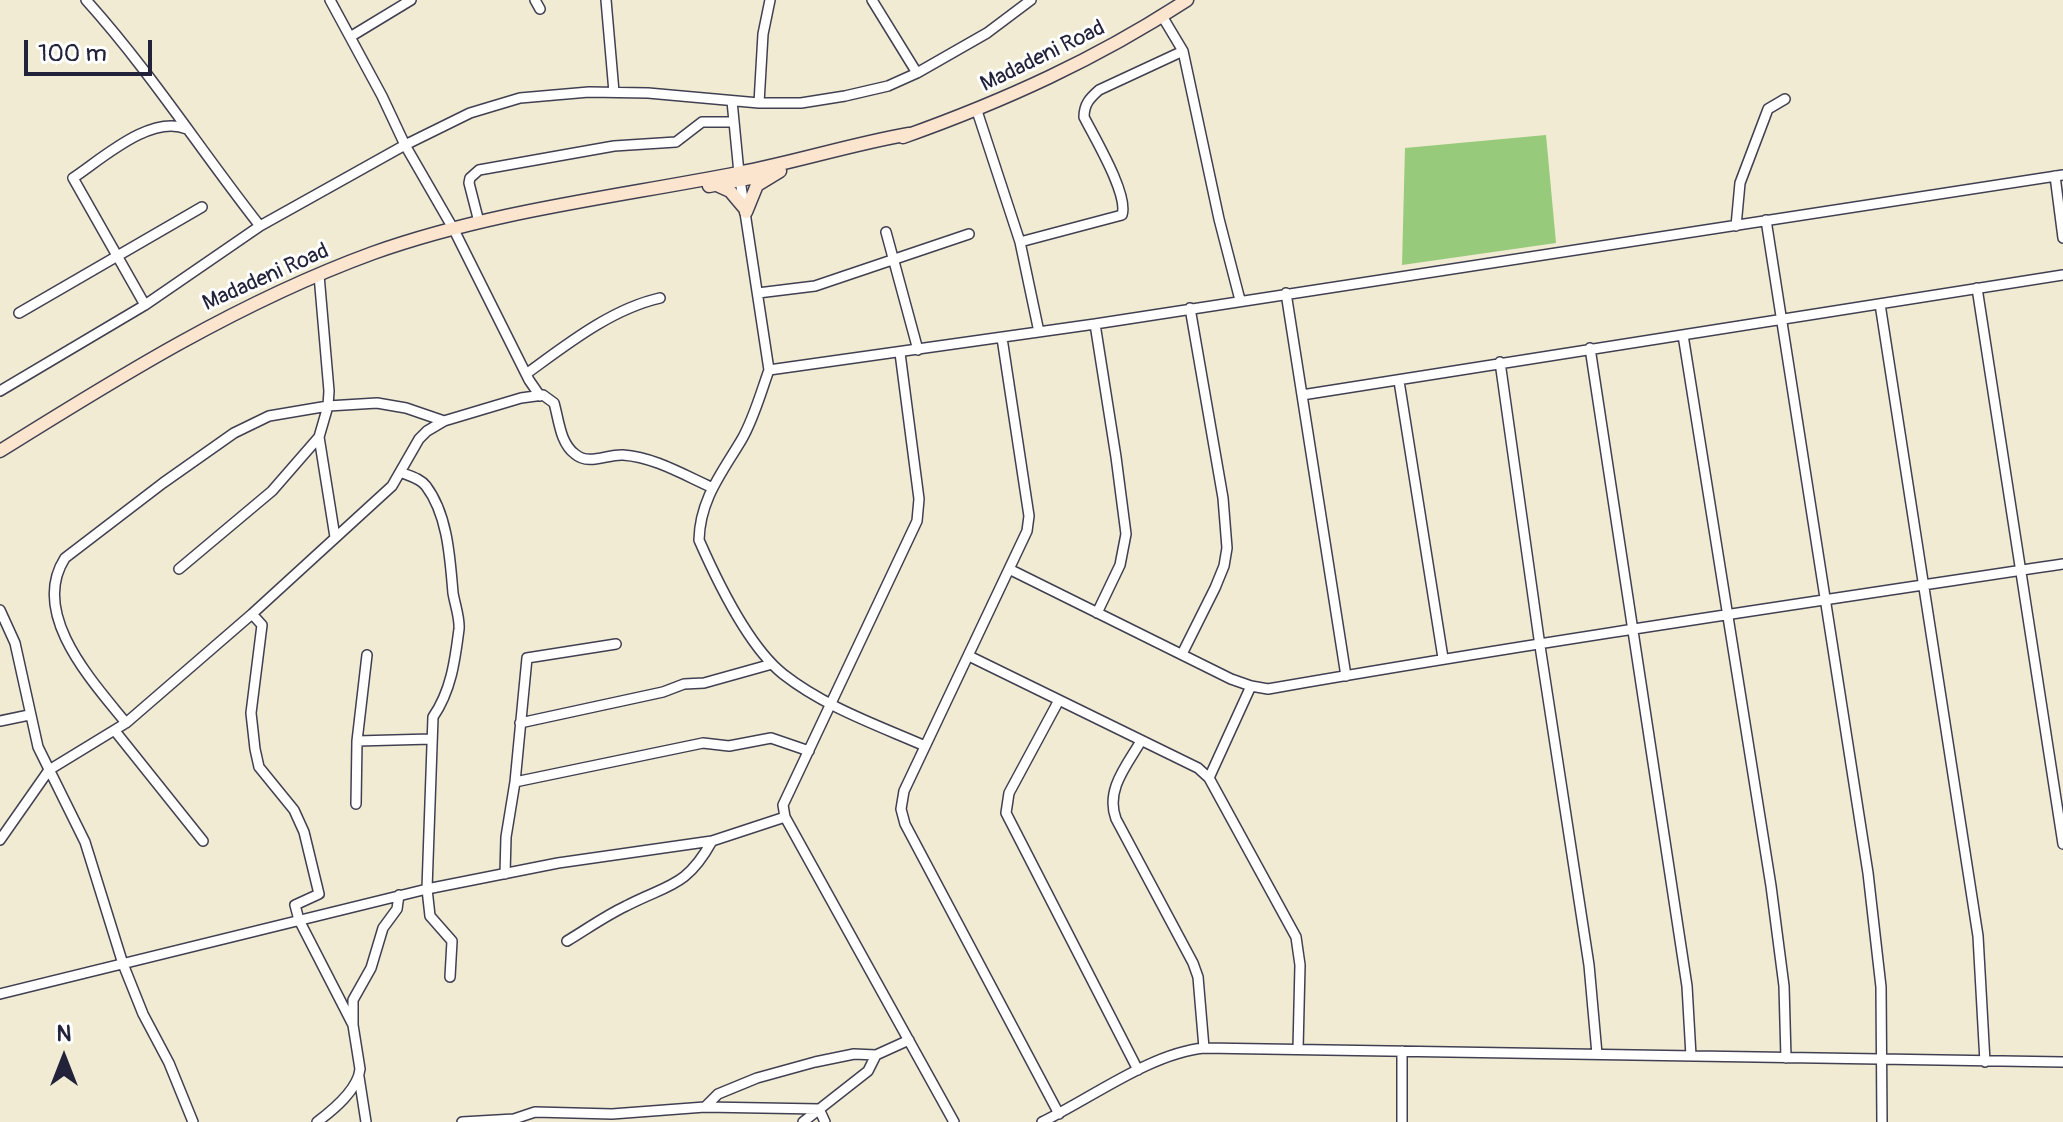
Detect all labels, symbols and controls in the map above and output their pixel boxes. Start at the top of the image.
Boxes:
street label: Madadeni Road [976,16,1110,98]
scale bar [28,24,156,74]
text: 100 m [38,39,107,68]
street label: Madadeni Road [199,238,333,318]
north arrow [24,1018,104,1098]
text: N [57,1020,71,1048]

